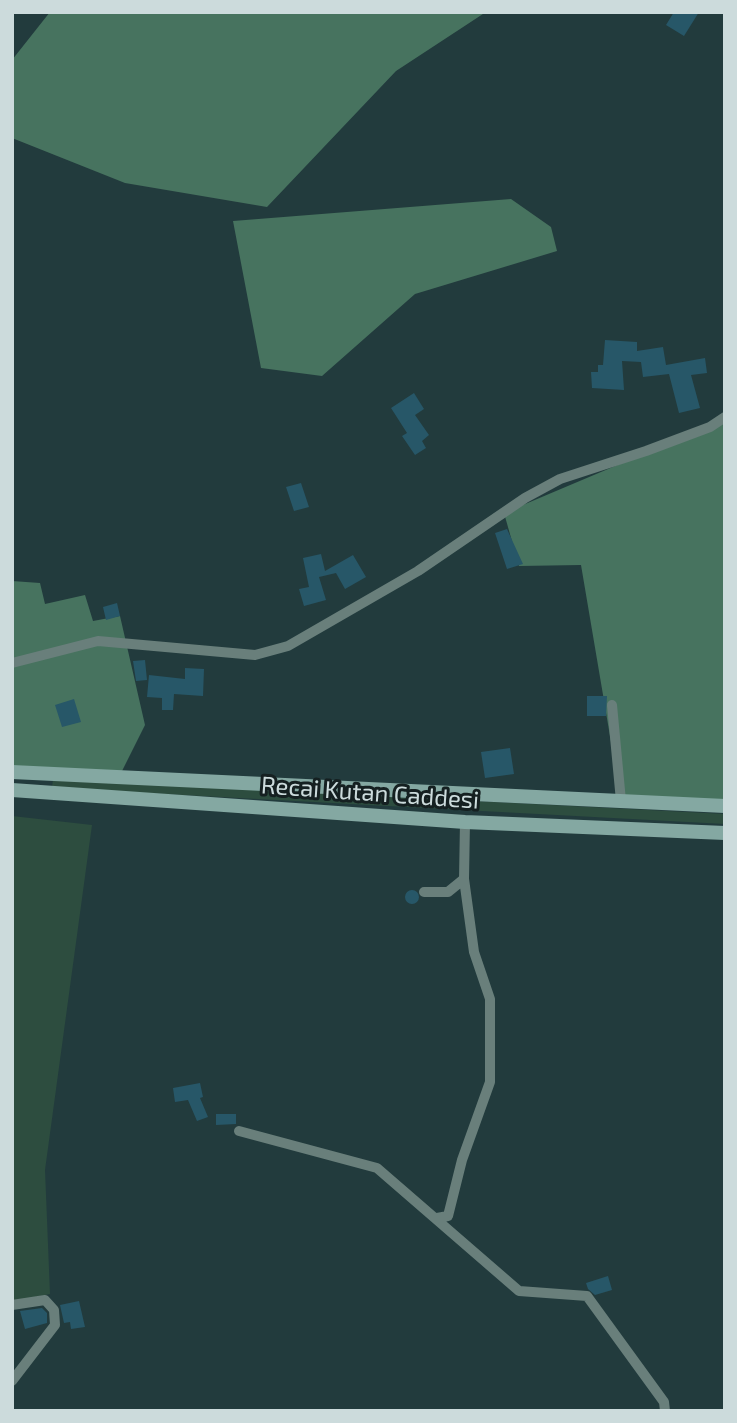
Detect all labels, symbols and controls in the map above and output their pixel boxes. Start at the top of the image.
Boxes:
street label: Recai Kutan Caddesi [260,771,480,815]

